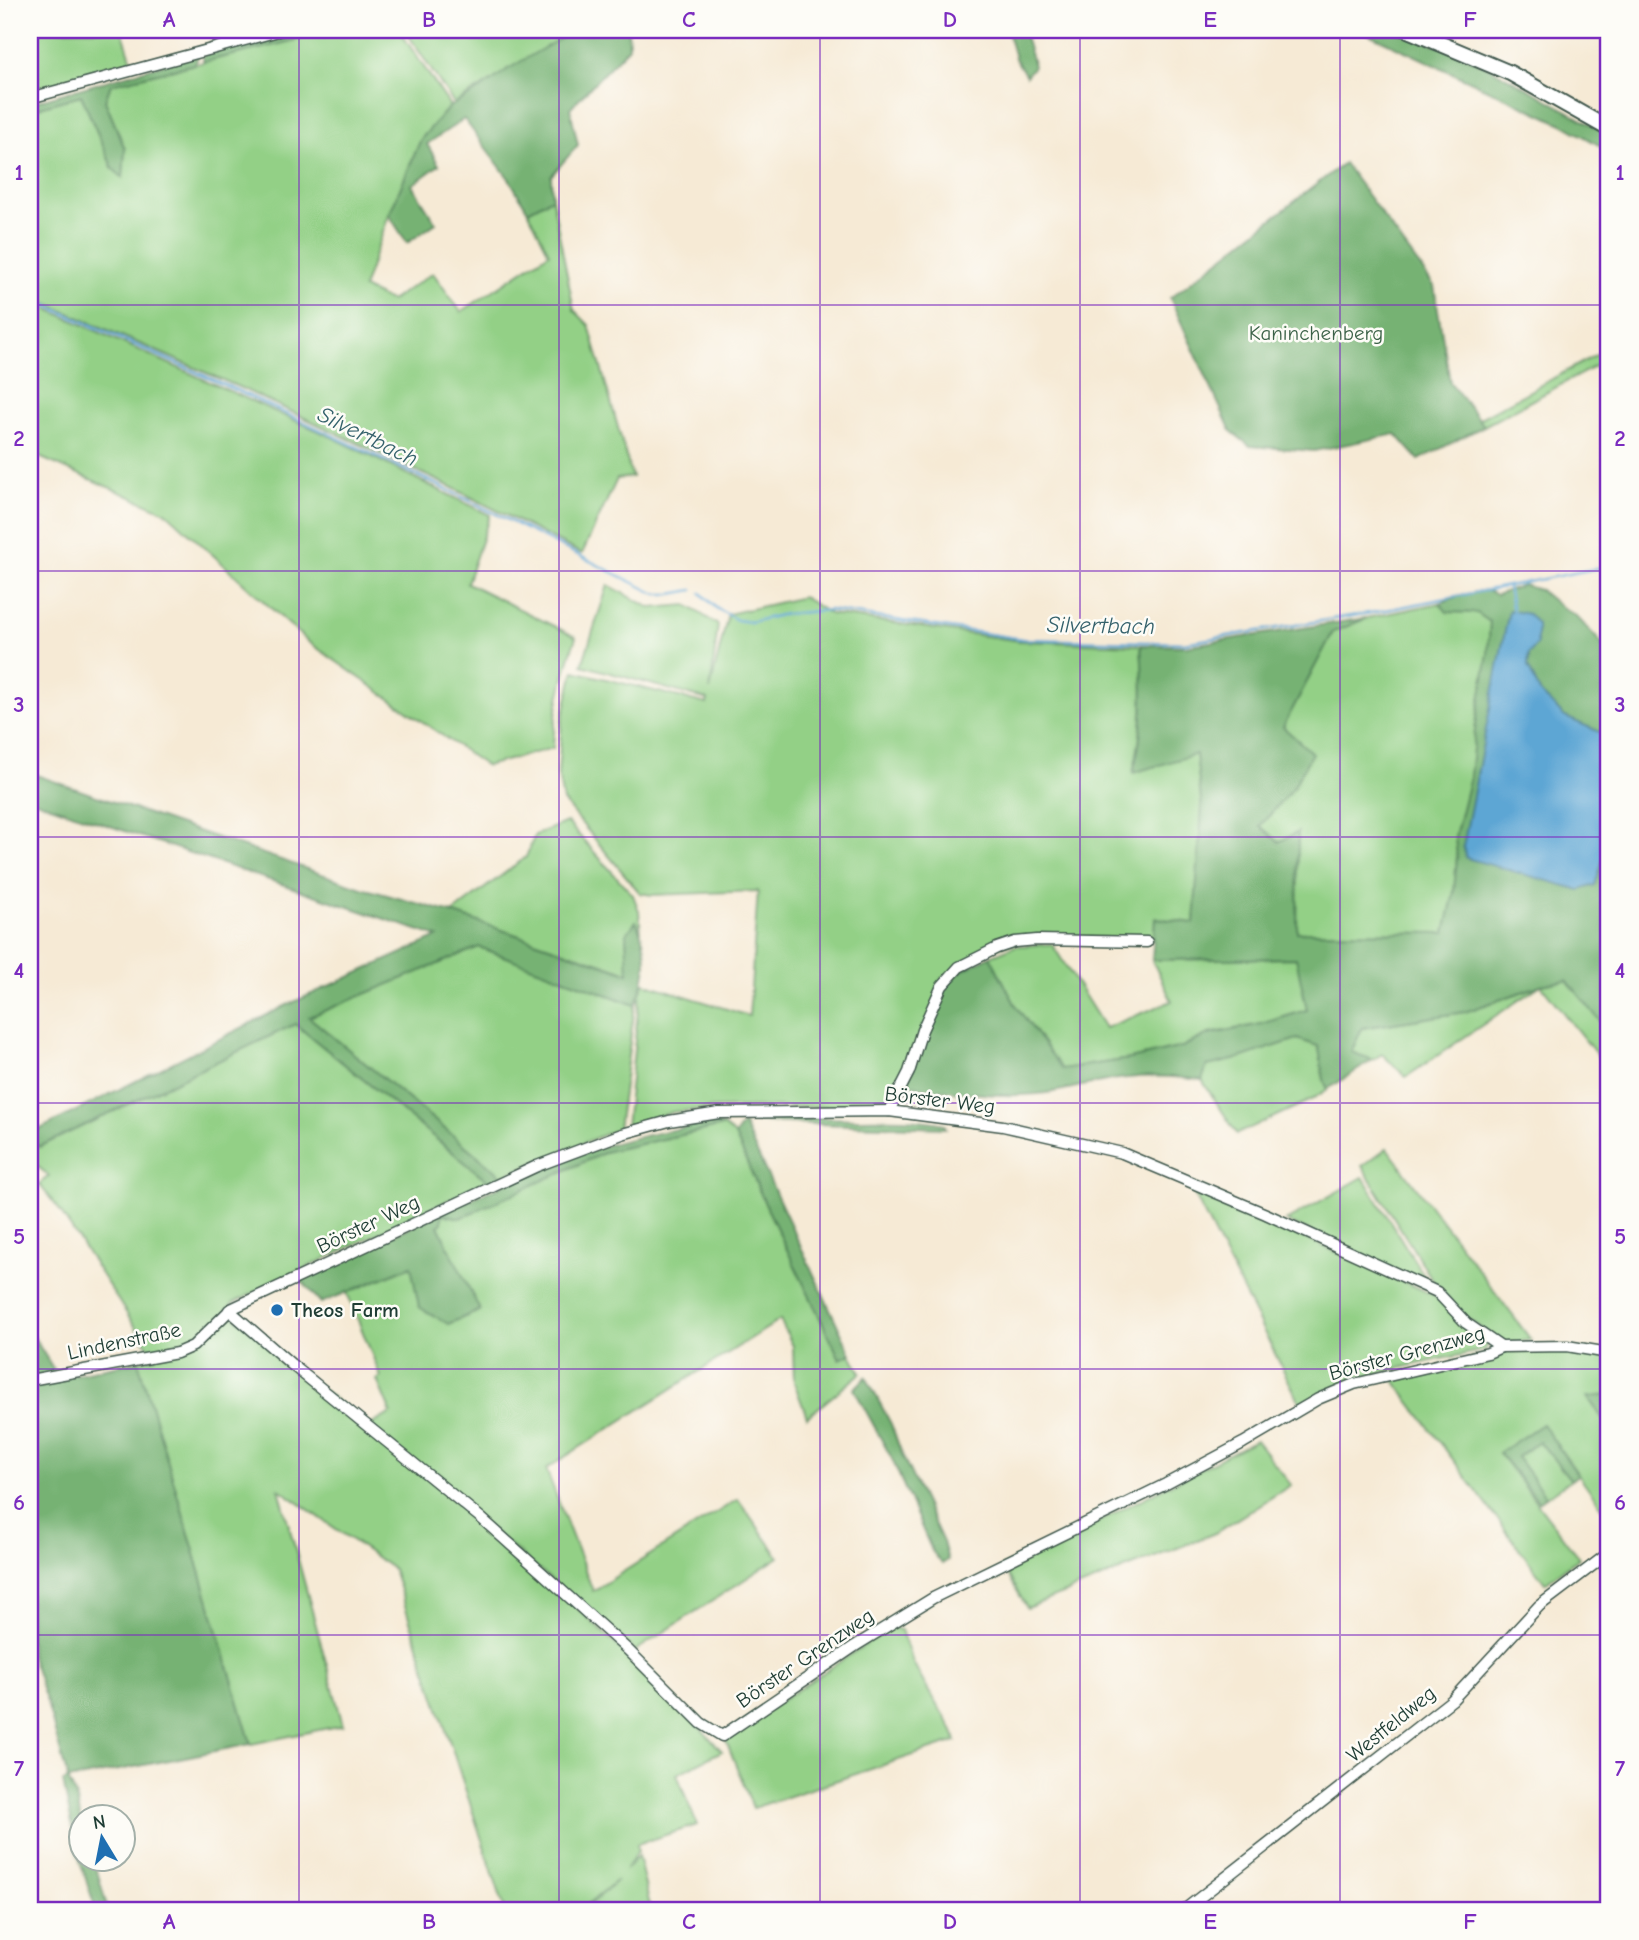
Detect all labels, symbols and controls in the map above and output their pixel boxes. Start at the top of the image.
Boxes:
text: A [163,6,176,33]
text: B [422,6,436,33]
text: C [682,6,696,33]
text: D [943,6,957,33]
text: E [1203,6,1217,33]
text: F [1463,6,1477,33]
text: 1 [14,159,24,186]
text: 1 [1615,159,1625,186]
park label: Kaninchenberg [1249,321,1383,345]
water label: Silvertbach [313,401,422,472]
text: 2 [13,425,25,452]
text: 2 [1614,425,1626,452]
water label: Silvertbach [1047,611,1155,640]
text: 3 [13,691,25,718]
text: 3 [1614,691,1626,718]
text: 4 [14,957,25,984]
text: 4 [1615,957,1626,984]
street label: Börster Weg [883,1081,997,1119]
street label: Börster Weg [313,1190,423,1258]
text: 5 [13,1223,25,1250]
text: 5 [1614,1223,1626,1250]
place label: Theos Farm [291,1298,399,1322]
marker: Theos Farm [269,1302,285,1318]
street label: Lindenstraße [65,1317,183,1365]
street label: Börster Grenzweg [1326,1321,1488,1385]
text: 6 [13,1489,25,1516]
text: 6 [1614,1489,1626,1516]
street label: Börster Grenzweg [732,1603,878,1713]
street label: Westfeldweg [1342,1681,1440,1767]
text: 7 [14,1755,25,1782]
text: 7 [1615,1755,1626,1782]
north arrow [66,1804,136,1874]
text: N [91,1810,107,1834]
text: A [163,1908,176,1935]
text: B [422,1908,436,1935]
text: C [682,1908,696,1935]
text: D [943,1908,957,1935]
text: E [1203,1908,1217,1935]
text: F [1463,1908,1477,1935]

